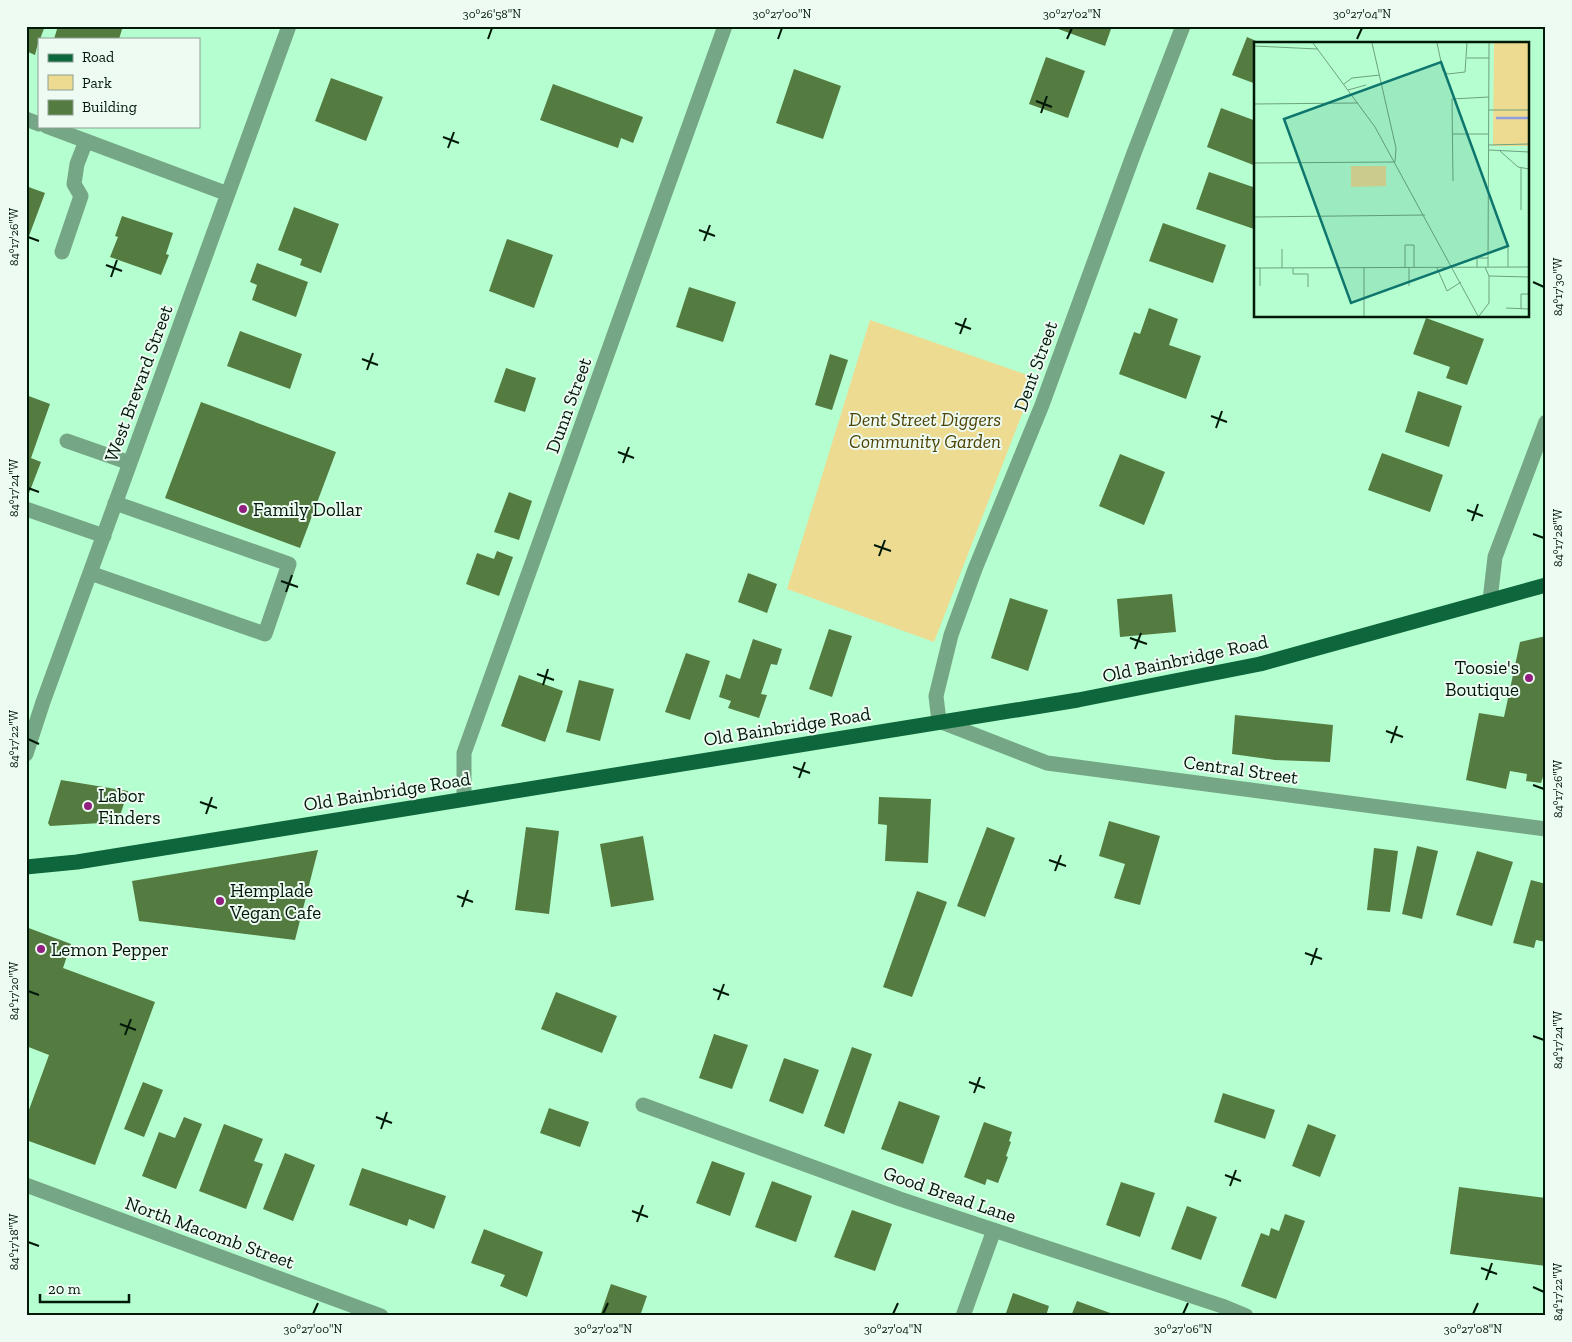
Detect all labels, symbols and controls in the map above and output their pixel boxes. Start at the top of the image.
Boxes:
text: 30°26'58"N [463,7,521,21]
text: 30°27'00"N [753,7,812,21]
text: 30°27'02"N [1043,7,1101,21]
text: 30°27'04"N [1333,7,1391,21]
legend [38,38,200,128]
inset map [1254,42,1530,318]
text: Road [82,48,115,66]
text: Park [82,74,112,92]
text: Building [82,98,137,116]
text: 84°17'26"W [7,207,21,266]
text: 84°17'30"W [1551,257,1565,316]
street label: West Brevard Street [99,302,178,465]
street label: Dent Street [1008,318,1062,415]
street label: Dunn Street [541,354,596,456]
park label: Dent Street Diggers Community Garden [849,408,1001,453]
text: 84°17'24"W [7,458,21,517]
place label: Family Dollar [253,498,363,521]
marker: Family Dollar [237,503,249,515]
text: 84°17'28"W [1551,508,1565,567]
street label: Old Bainbridge Road [1100,630,1271,687]
place label: Toosie's Boutique [1445,656,1519,701]
marker: Toosie's Boutique [1523,672,1535,684]
street label: Old Bainbridge Road [702,702,873,751]
text: 84°17'22"W [7,709,21,768]
street label: Central Street [1182,750,1300,789]
text: 84°17'26"W [1551,759,1565,818]
street label: Old Bainbridge Road [302,767,473,816]
place label: Labor Finders [98,784,160,829]
marker: Labor Finders [82,800,94,812]
place label: Hemplade Vegan Cafe [229,879,321,924]
marker: Hemplade Vegan Cafe [214,895,226,907]
place label: Lemon Pepper [51,938,169,961]
marker: Lemon Pepper [35,943,47,955]
text: 84°17'20"W [7,961,21,1020]
text: 84°17'24"W [1551,1010,1565,1069]
street label: Good Bread Lane [880,1161,1019,1228]
street label: North Macomb Street [122,1191,298,1274]
text: 84°17'18"W [7,1213,21,1270]
text: 84°17'22"W [1551,1262,1565,1321]
scale bar [40,1272,129,1304]
text: 20 m [48,1280,81,1298]
text: 30°27'00"N [284,1322,343,1336]
text: 30°27'02"N [574,1322,632,1336]
text: 30°27'04"N [864,1322,922,1336]
text: 30°27'06"N [1154,1322,1212,1336]
text: 30°27'08"N [1444,1322,1502,1336]

